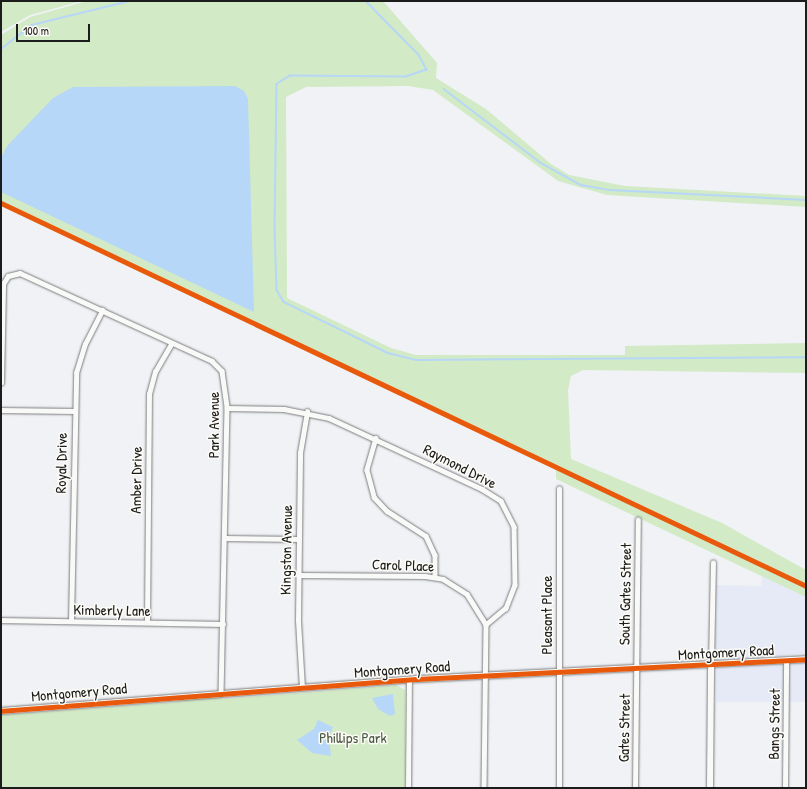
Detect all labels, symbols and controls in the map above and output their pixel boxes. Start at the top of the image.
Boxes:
scale bar [18,16,92,42]
text: 100 m [23,22,49,39]
street label: Park Avenue [205,392,223,458]
street label: Royal Drive [51,432,71,494]
street label: Raymond Drive [420,440,500,492]
street label: Amber Drive [126,446,146,514]
street label: Kingston Avenue [276,505,296,595]
street label: South Gates Street [615,543,635,645]
street label: Carol Place [372,555,434,575]
street label: Pleasant Place [538,576,556,654]
street label: Kimberly Lane [73,600,151,620]
street label: Montgomery Road [678,641,774,663]
street label: Montgomery Road [354,657,450,681]
street label: Montgomery Road [30,679,128,705]
street label: Bangs Street [764,688,784,760]
street label: Gates Street [614,694,634,762]
park label: Phillips Park [319,729,387,747]

